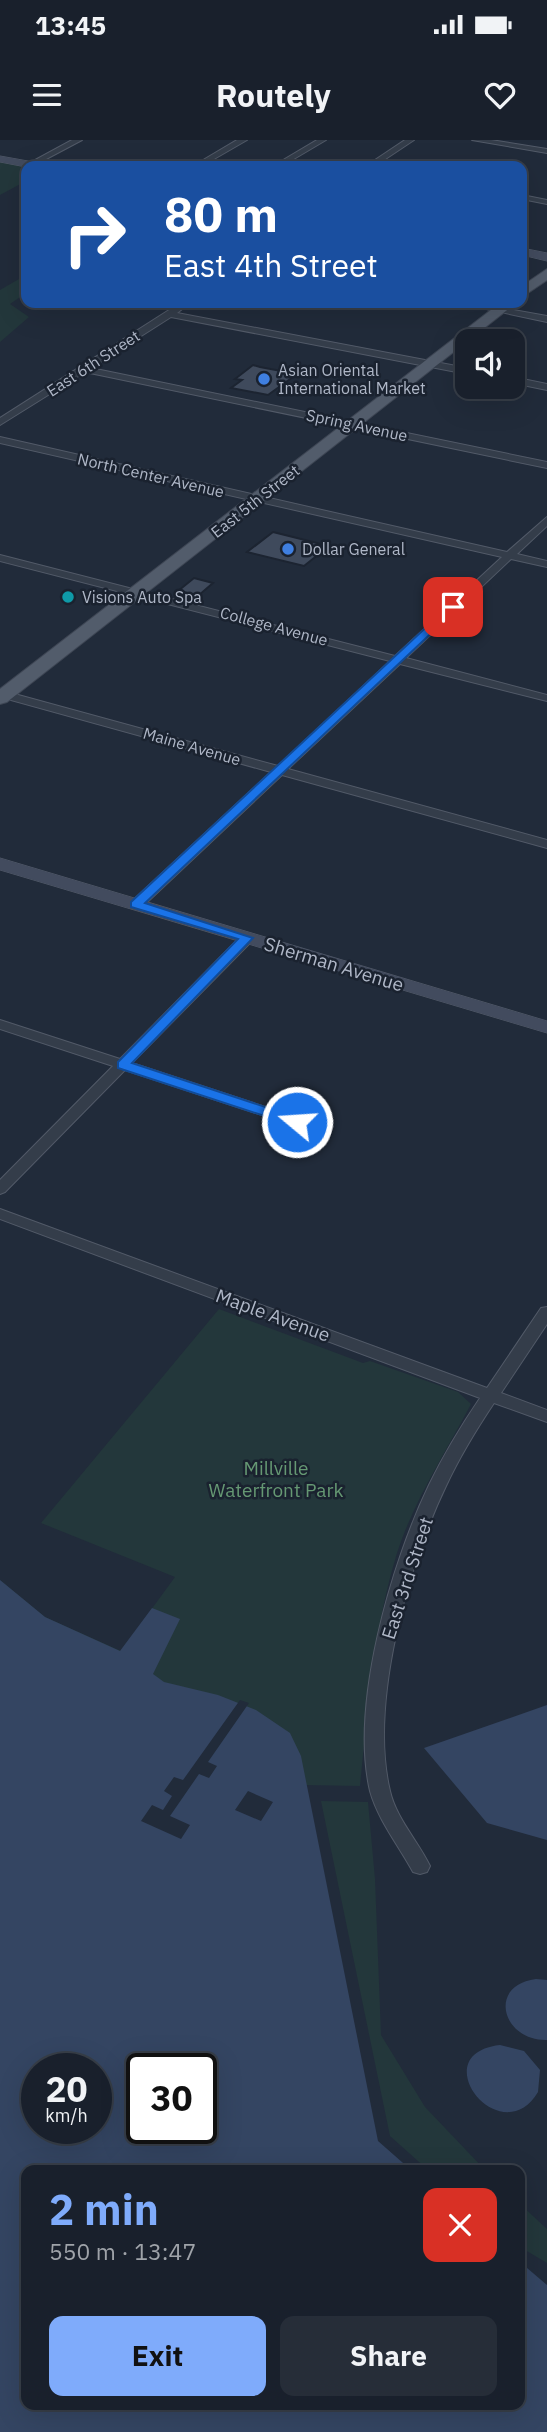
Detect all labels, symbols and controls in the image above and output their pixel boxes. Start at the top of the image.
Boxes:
text: 13:45 [35,8,106,42]
text: Routely [216,74,331,116]
icon: menu [28,76,66,114]
icon: heart [481,76,519,114]
text: 80 m [164,182,278,245]
icon: right [49,189,140,280]
text: East 4th Street [164,244,378,286]
street label: East 6th Street [43,325,143,401]
map controls [455,329,525,399]
button: sound [455,329,525,399]
place label: Asian Oriental International Market [278,360,426,398]
marker: Asian Oriental International Market [256,371,272,387]
street label: Spring Avenue [304,404,410,446]
street label: North Center Avenue [76,448,226,502]
street label: East 5th Street [207,460,303,542]
place label: Dollar General [302,539,405,559]
marker: Dollar General [280,541,296,557]
pin [423,577,483,637]
place label: Visions Auto Spa [82,587,202,607]
icon: arrive [434,588,472,626]
marker: Visions Auto Spa [60,589,76,605]
street label: College Avenue [218,602,330,650]
street label: Maine Avenue [141,723,243,770]
street label: Sherman Avenue [261,931,407,997]
position arrow [260,1085,334,1159]
street label: Maple Avenue [212,1283,334,1347]
park label: Millville Waterfront Park [208,1456,344,1502]
street label: East 3rd Street [376,1514,438,1642]
speed limit sign: 30 [126,2053,217,2144]
text: 20 [45,2066,88,2112]
text: km/h [45,2104,88,2127]
text: 2 min [49,2182,159,2237]
button: close [423,2188,497,2262]
text: 550 m · 13:47 [49,2236,196,2266]
button: Exit [49,2316,266,2396]
button: Share [280,2316,497,2396]

